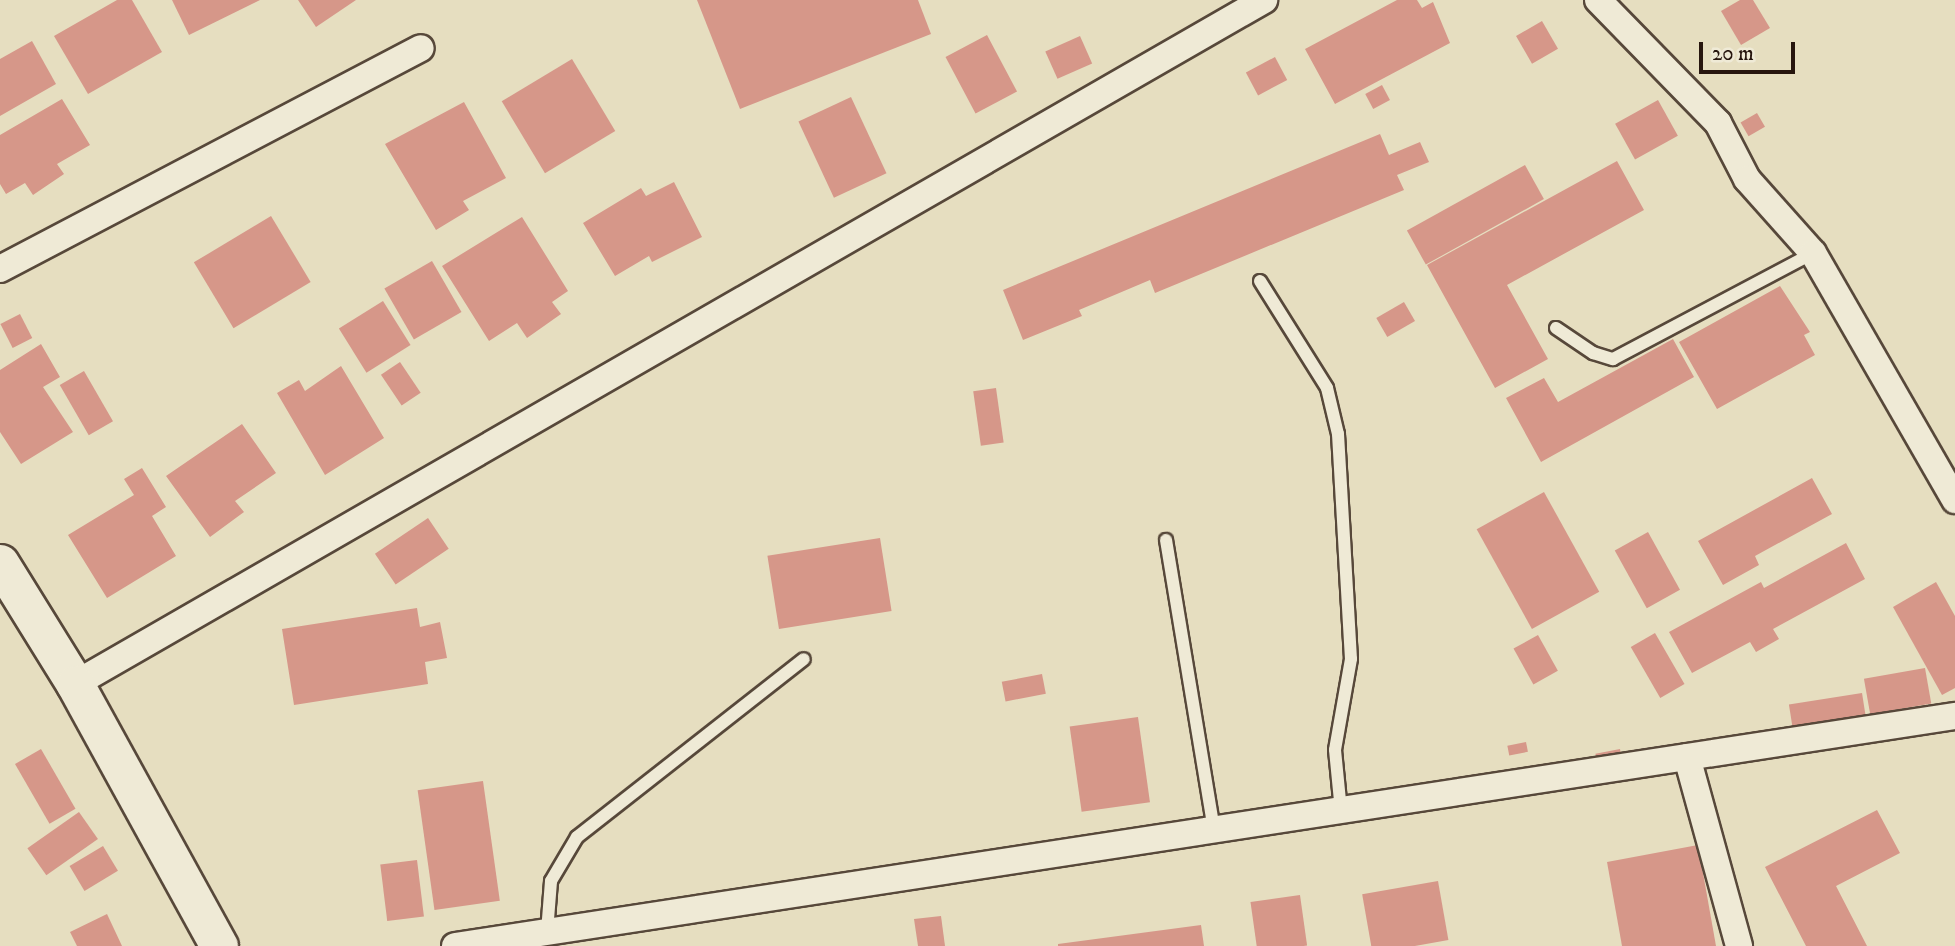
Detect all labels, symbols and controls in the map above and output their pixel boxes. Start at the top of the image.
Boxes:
scale bar [1703,28,1799,72]
text: 20 m [1712,41,1754,67]

